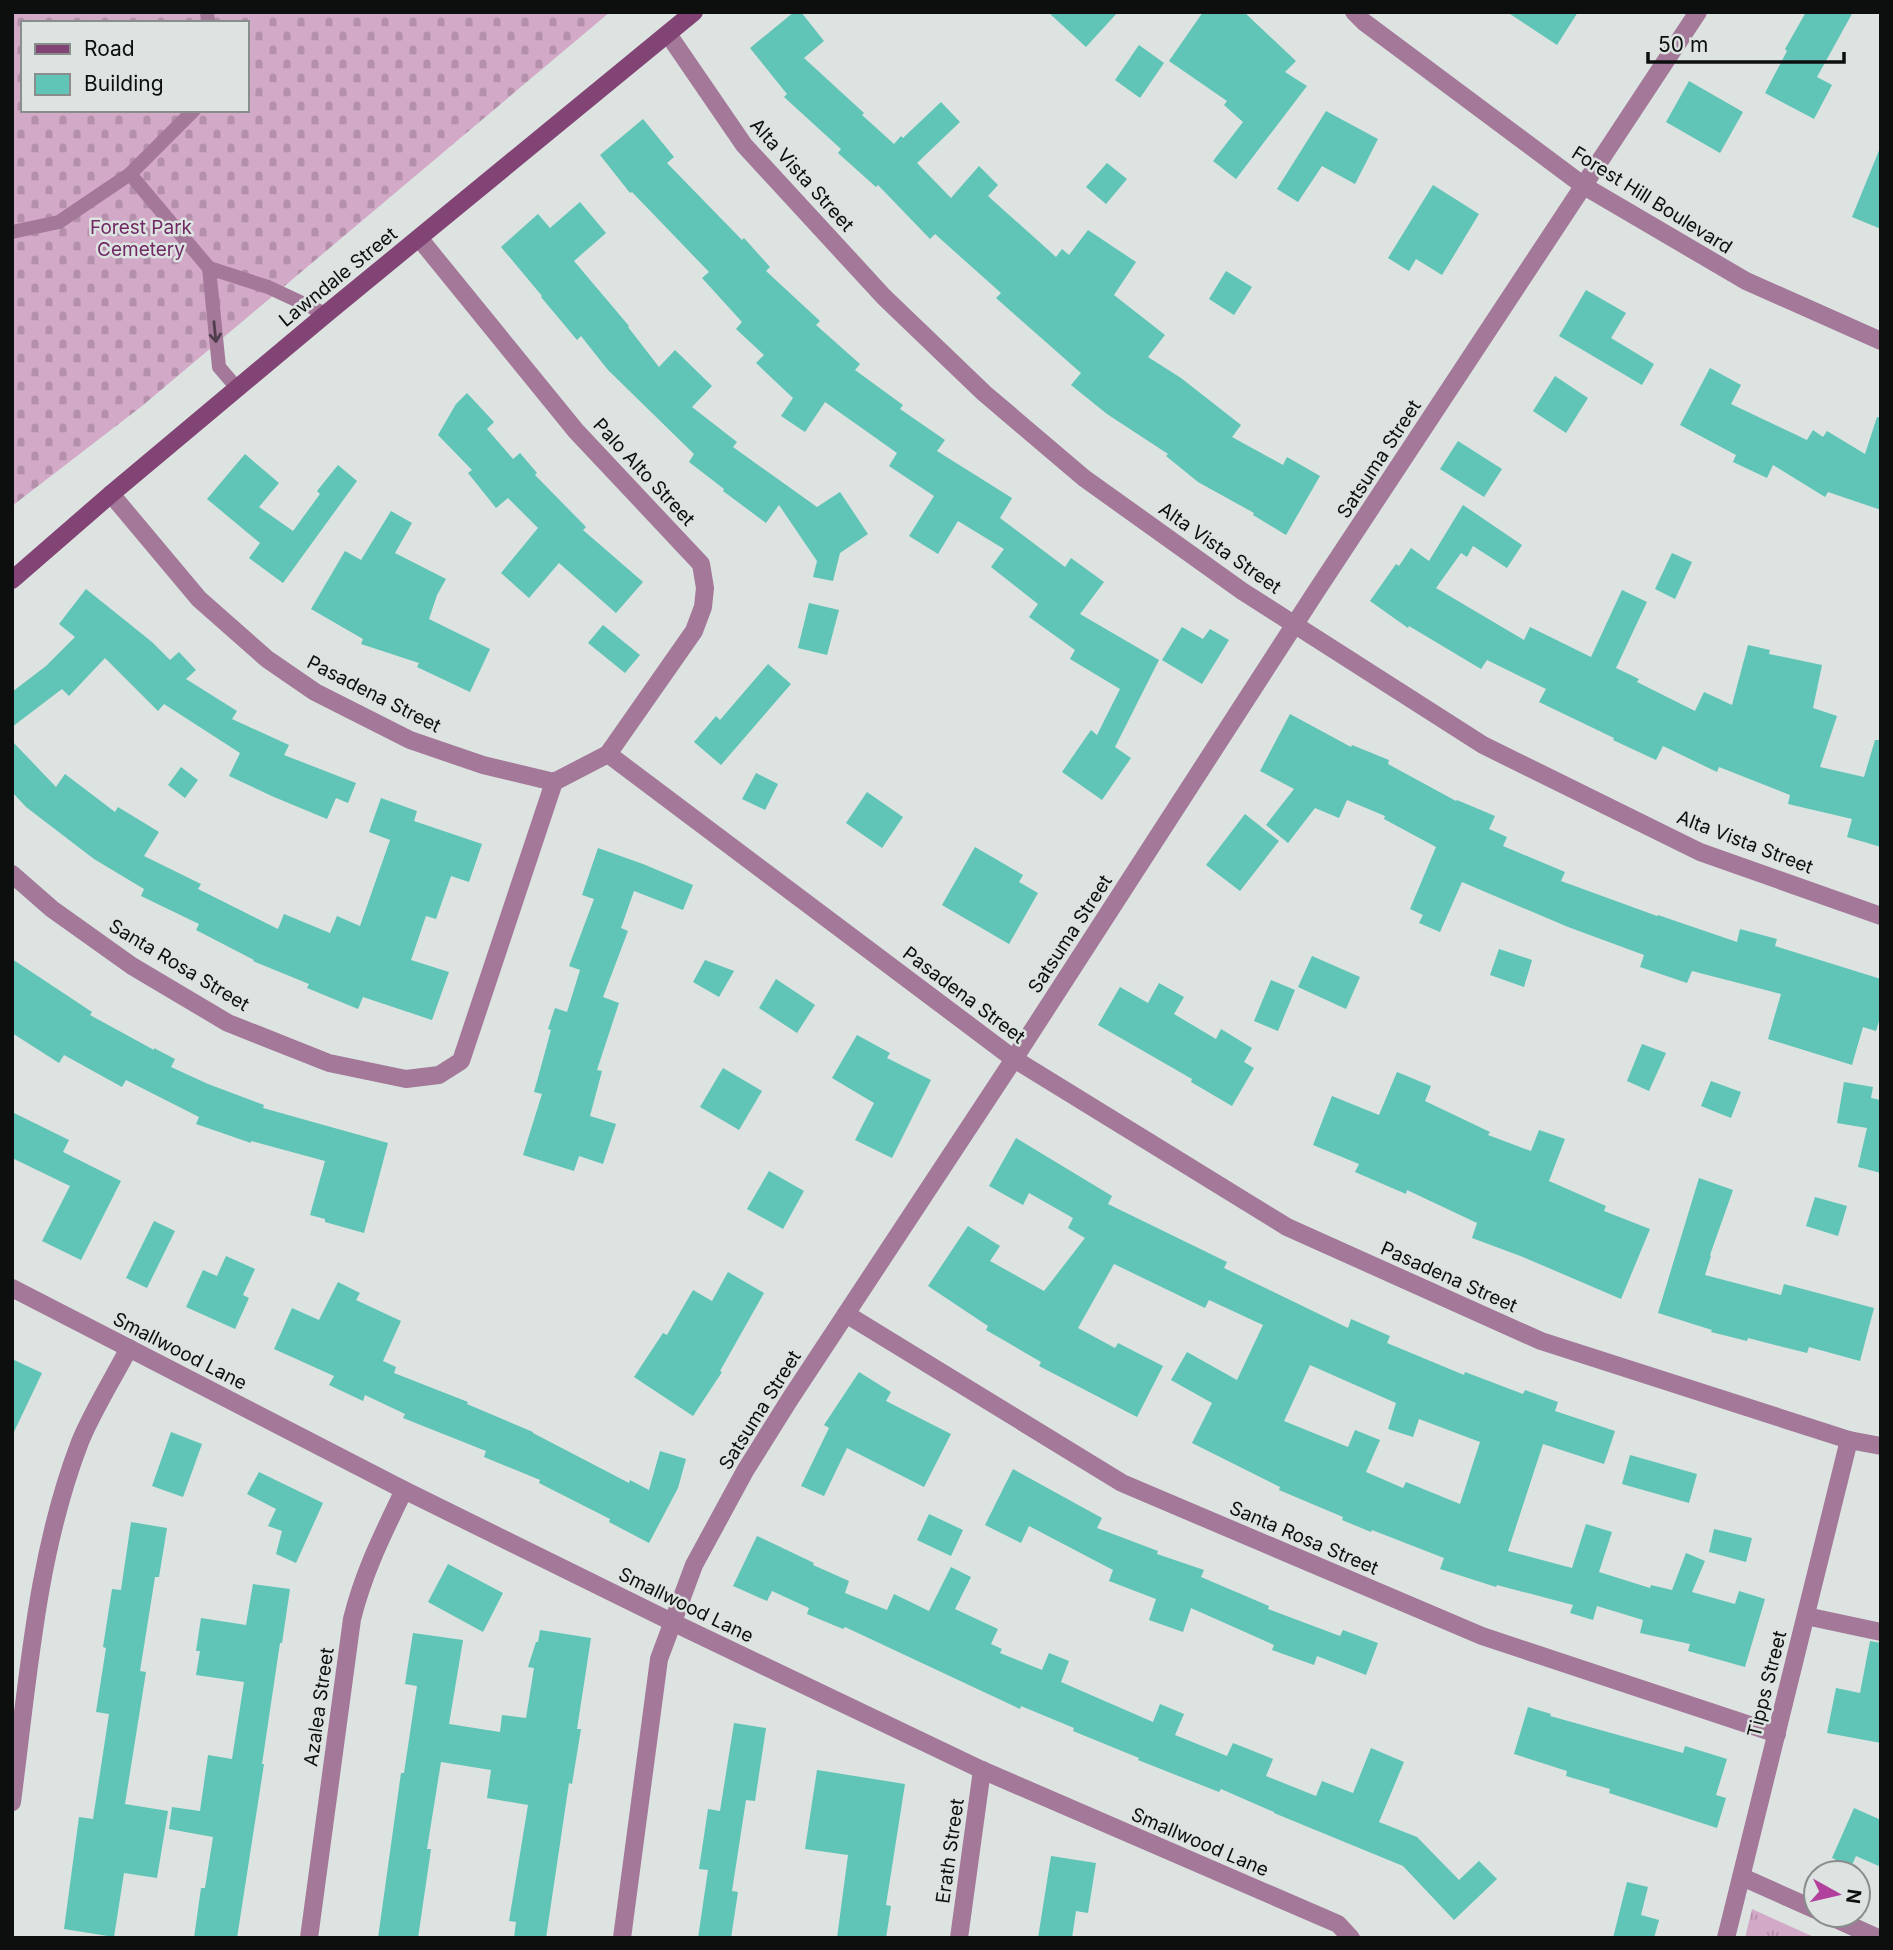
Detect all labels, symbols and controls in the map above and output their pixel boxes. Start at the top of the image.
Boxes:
legend [21,21,248,112]
scale bar [1648,21,1844,65]
text: 50 m [1658,32,1708,57]
text: Road [84,36,135,61]
text: Building [84,71,164,96]
street label: Alta Vista Street [745,114,859,236]
street label: Forest Hill Boulevard [1568,141,1736,259]
park label: Forest Park Cemetery [90,216,193,261]
street label: Lawndale Street [274,222,402,332]
one-way arrow [209,320,222,342]
street label: Satsuma Street [1332,396,1426,522]
street label: Palo Alto Street [588,414,700,530]
street label: Alta Vista Street [1154,497,1286,599]
street label: Pasadena Street [303,650,445,738]
street label: Alta Vista Street [1674,805,1816,879]
street label: Satsuma Street [1023,871,1117,997]
street label: Santa Rosa Street [105,914,253,1016]
street label: Pasadena Street [898,942,1030,1048]
street label: Pasadena Street [1377,1237,1521,1317]
street label: Smallwood Lane [109,1307,251,1395]
street label: Satsuma Street [714,1346,806,1474]
street label: Santa Rosa Street [1226,1496,1382,1580]
street label: Smallwood Lane [615,1562,757,1648]
street label: Tipps Street [1743,1628,1791,1740]
street label: Azalea Street [299,1646,339,1768]
street label: Erath Street [931,1797,969,1905]
street label: Smallwood Lane [1128,1803,1272,1881]
north arrow [1802,1859,1872,1929]
text: N [1841,1888,1866,1905]

